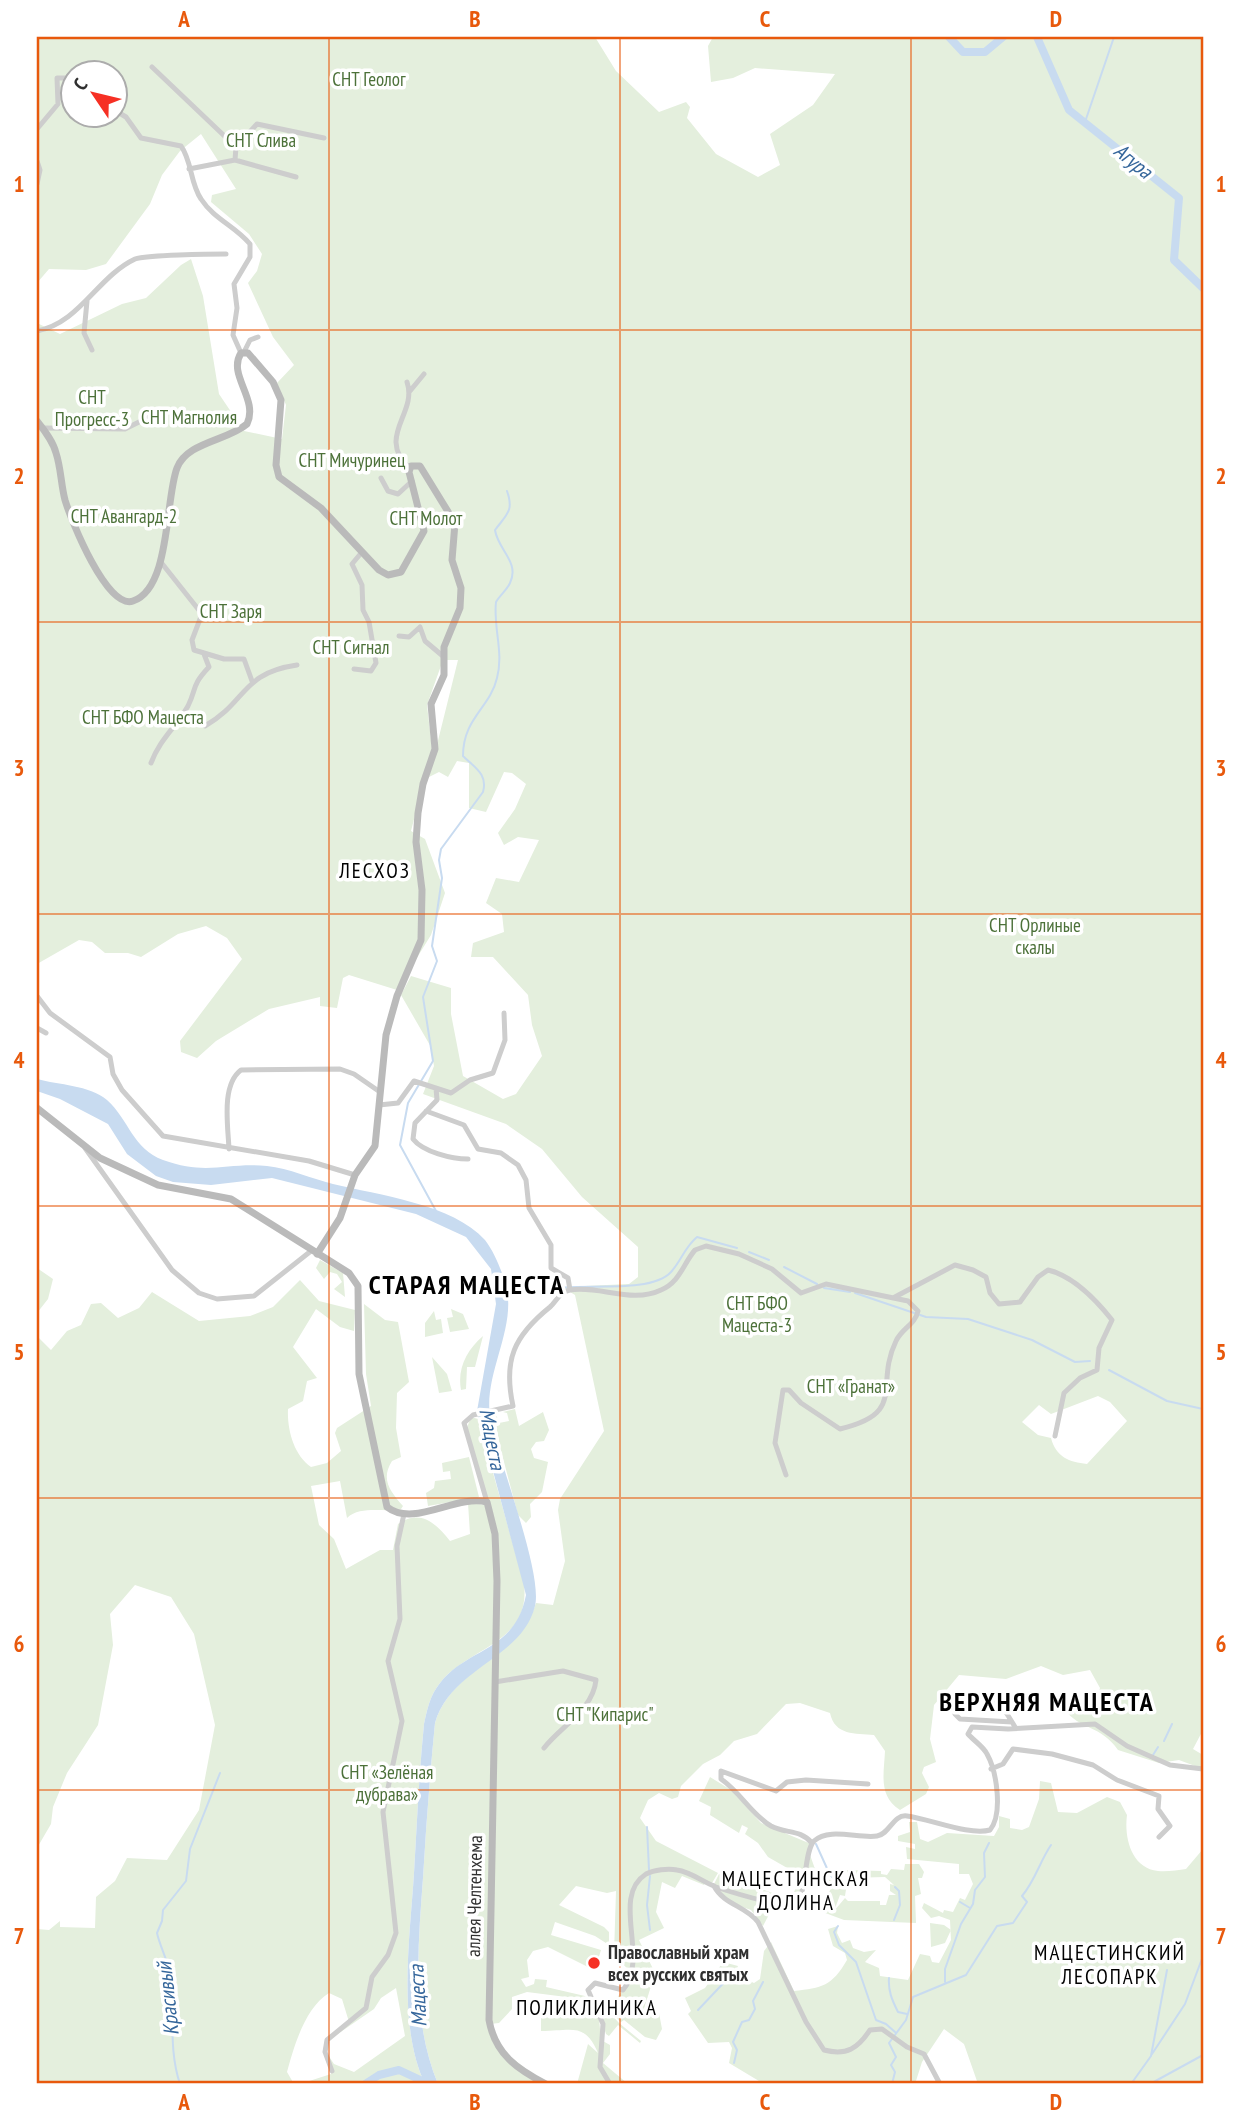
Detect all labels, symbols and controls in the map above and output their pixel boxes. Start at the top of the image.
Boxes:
text: A [177,4,190,33]
text: B [469,4,481,33]
text: C [760,4,771,33]
text: D [1050,4,1062,33]
north arrow [60,60,130,130]
park label: СНТ Геолог [332,67,406,91]
text: С [68,74,93,95]
park label: СНТ Слива [226,128,296,152]
water label: Агура [1109,137,1159,185]
text: 1 [14,169,25,198]
text: 1 [1216,169,1227,198]
park label: СНТ Прогресс-3 [55,385,129,431]
park label: СНТ Магнолия [141,405,237,429]
park label: СНТ Мичуринец [298,448,406,472]
text: 2 [14,461,25,490]
text: 2 [1216,461,1227,490]
park label: СНТ Авангард-2 [71,504,177,528]
park label: СНТ Молот [390,506,463,530]
park label: СНТ Заря [200,599,262,623]
park label: СНТ Сигнал [312,635,390,659]
park label: СНТ БФО Мацеста [82,705,204,729]
text: 3 [14,753,25,782]
text: 3 [1216,753,1227,782]
district label: ЛЕСХОЗ [338,857,411,884]
park label: СНТ Орлиные скалы [989,913,1081,959]
text: 4 [14,1045,25,1074]
text: 4 [1216,1045,1227,1074]
district label: СТАРАЯ МАЦЕСТА [369,1268,565,1301]
park label: СНТ БФО Мацеста-3 [722,1291,792,1337]
text: 5 [14,1337,25,1366]
text: 5 [1216,1337,1227,1366]
park label: СНТ «Гранат» [807,1374,895,1398]
water label: Мацеста [473,1406,512,1473]
text: 6 [14,1629,25,1658]
text: 6 [1216,1629,1227,1658]
district label: ВЕРХНЯЯ МАЦЕСТА [939,1685,1155,1718]
park label: СНТ "Кипарис" [556,1702,654,1726]
park label: СНТ «Зелёная дубрава» [341,1760,433,1806]
street label: аллея Челтенхема [461,1835,487,1957]
district label: МАЦЕСТИНСКАЯ ДОЛИНА [722,1865,870,1916]
text: 7 [14,1921,25,1950]
text: 7 [1216,1921,1227,1950]
district label: МАЦЕСТИНСКИЙ ЛЕСОПАРК [1034,1939,1186,1990]
place label: Православный храм всех русских святых [608,1940,749,1986]
marker: Православный храм всех русских святых [586,1955,602,1971]
water label: Красивый [150,1959,185,2037]
water label: Мацеста [402,1963,433,2028]
district label: ПОЛИКЛИНИКА [516,1994,658,2021]
text: A [177,2087,190,2116]
text: B [469,2087,481,2116]
text: C [760,2087,771,2116]
text: D [1050,2087,1062,2116]

